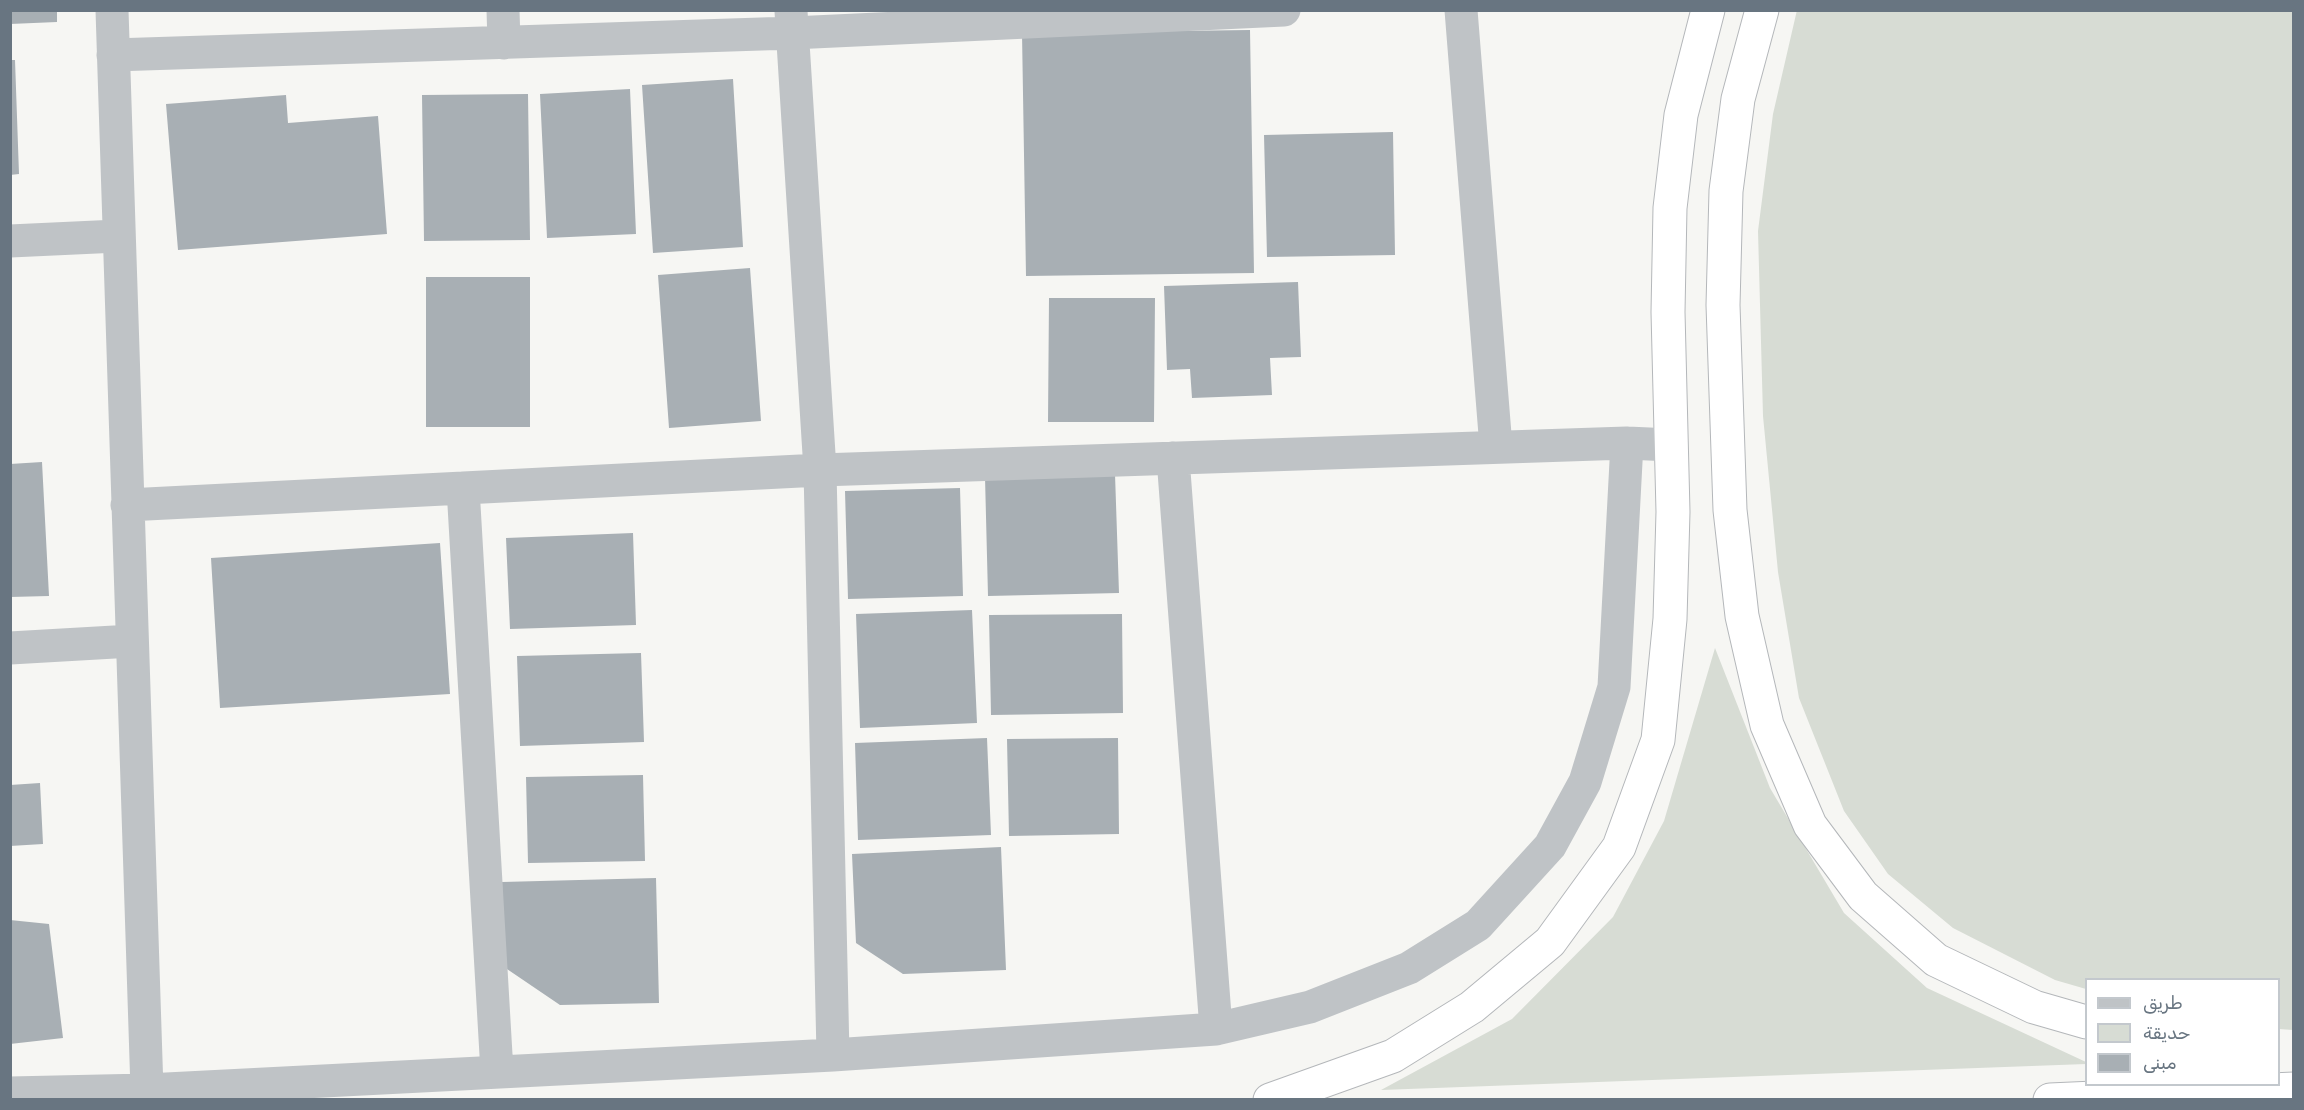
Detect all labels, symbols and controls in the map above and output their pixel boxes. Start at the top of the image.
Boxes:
legend [2085,978,2280,1086]
text: طريق [2143,992,2183,1014]
text: حديقة [2143,1022,2190,1044]
text: مبنى [2143,1052,2177,1074]

